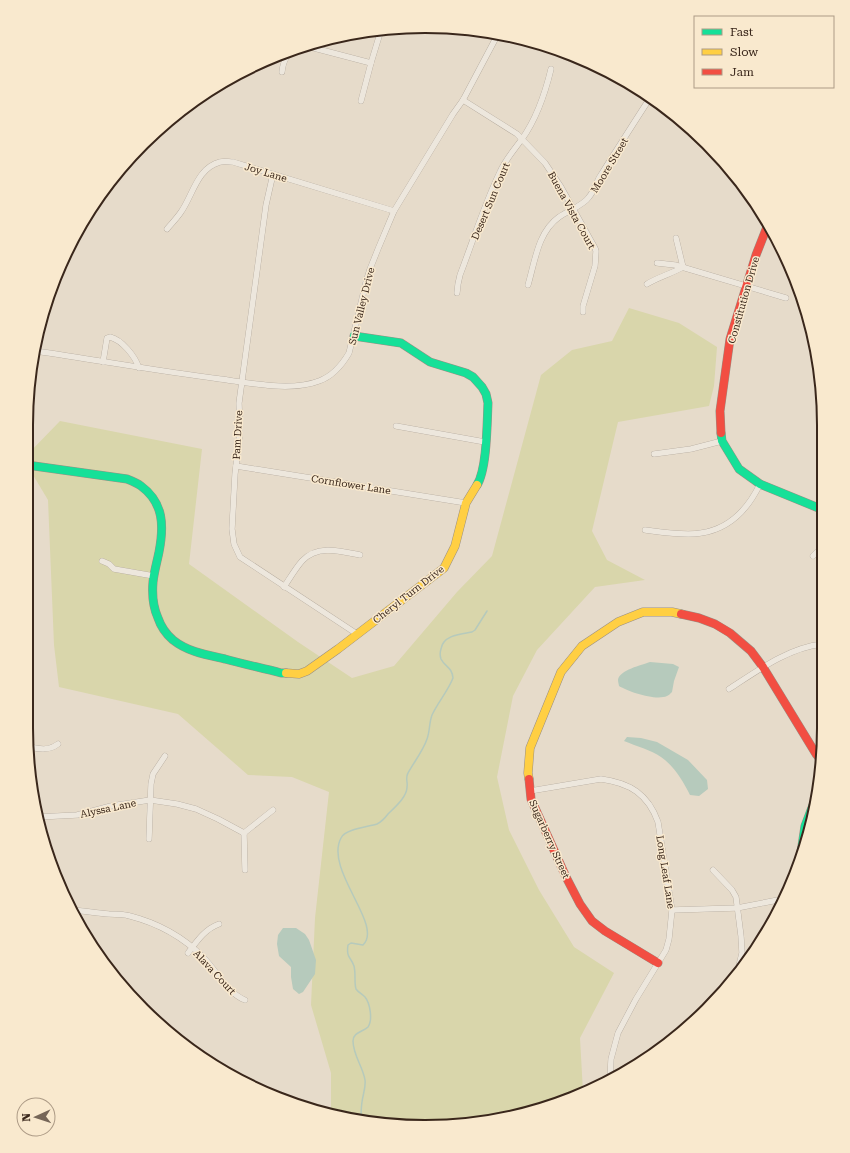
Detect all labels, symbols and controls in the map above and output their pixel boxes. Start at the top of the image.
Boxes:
legend [694,16,834,88]
text: Fast [730,25,754,39]
text: Slow [730,45,758,59]
text: Jam [730,65,754,79]
street label: Moore Street [589,135,630,195]
street label: Joy Lane [243,161,289,184]
street label: Desert Sun Court [469,161,512,242]
street label: Buena Vista Court [546,170,598,251]
street label: Constitution Drive [726,255,761,345]
street label: Sun Valley Drive [347,266,377,346]
street label: Pam Drive [231,410,244,460]
street label: Cornflower Lane [310,473,392,496]
street label: Cheryl Turn Drive [371,563,446,626]
street label: Alyssa Lane [79,797,138,820]
street label: Sugarberry Street [527,798,572,881]
street label: Long Leaf Lane [654,835,677,910]
street label: Alava Court [191,948,238,997]
north arrow [16,1097,56,1137]
text: N [20,1112,33,1122]

